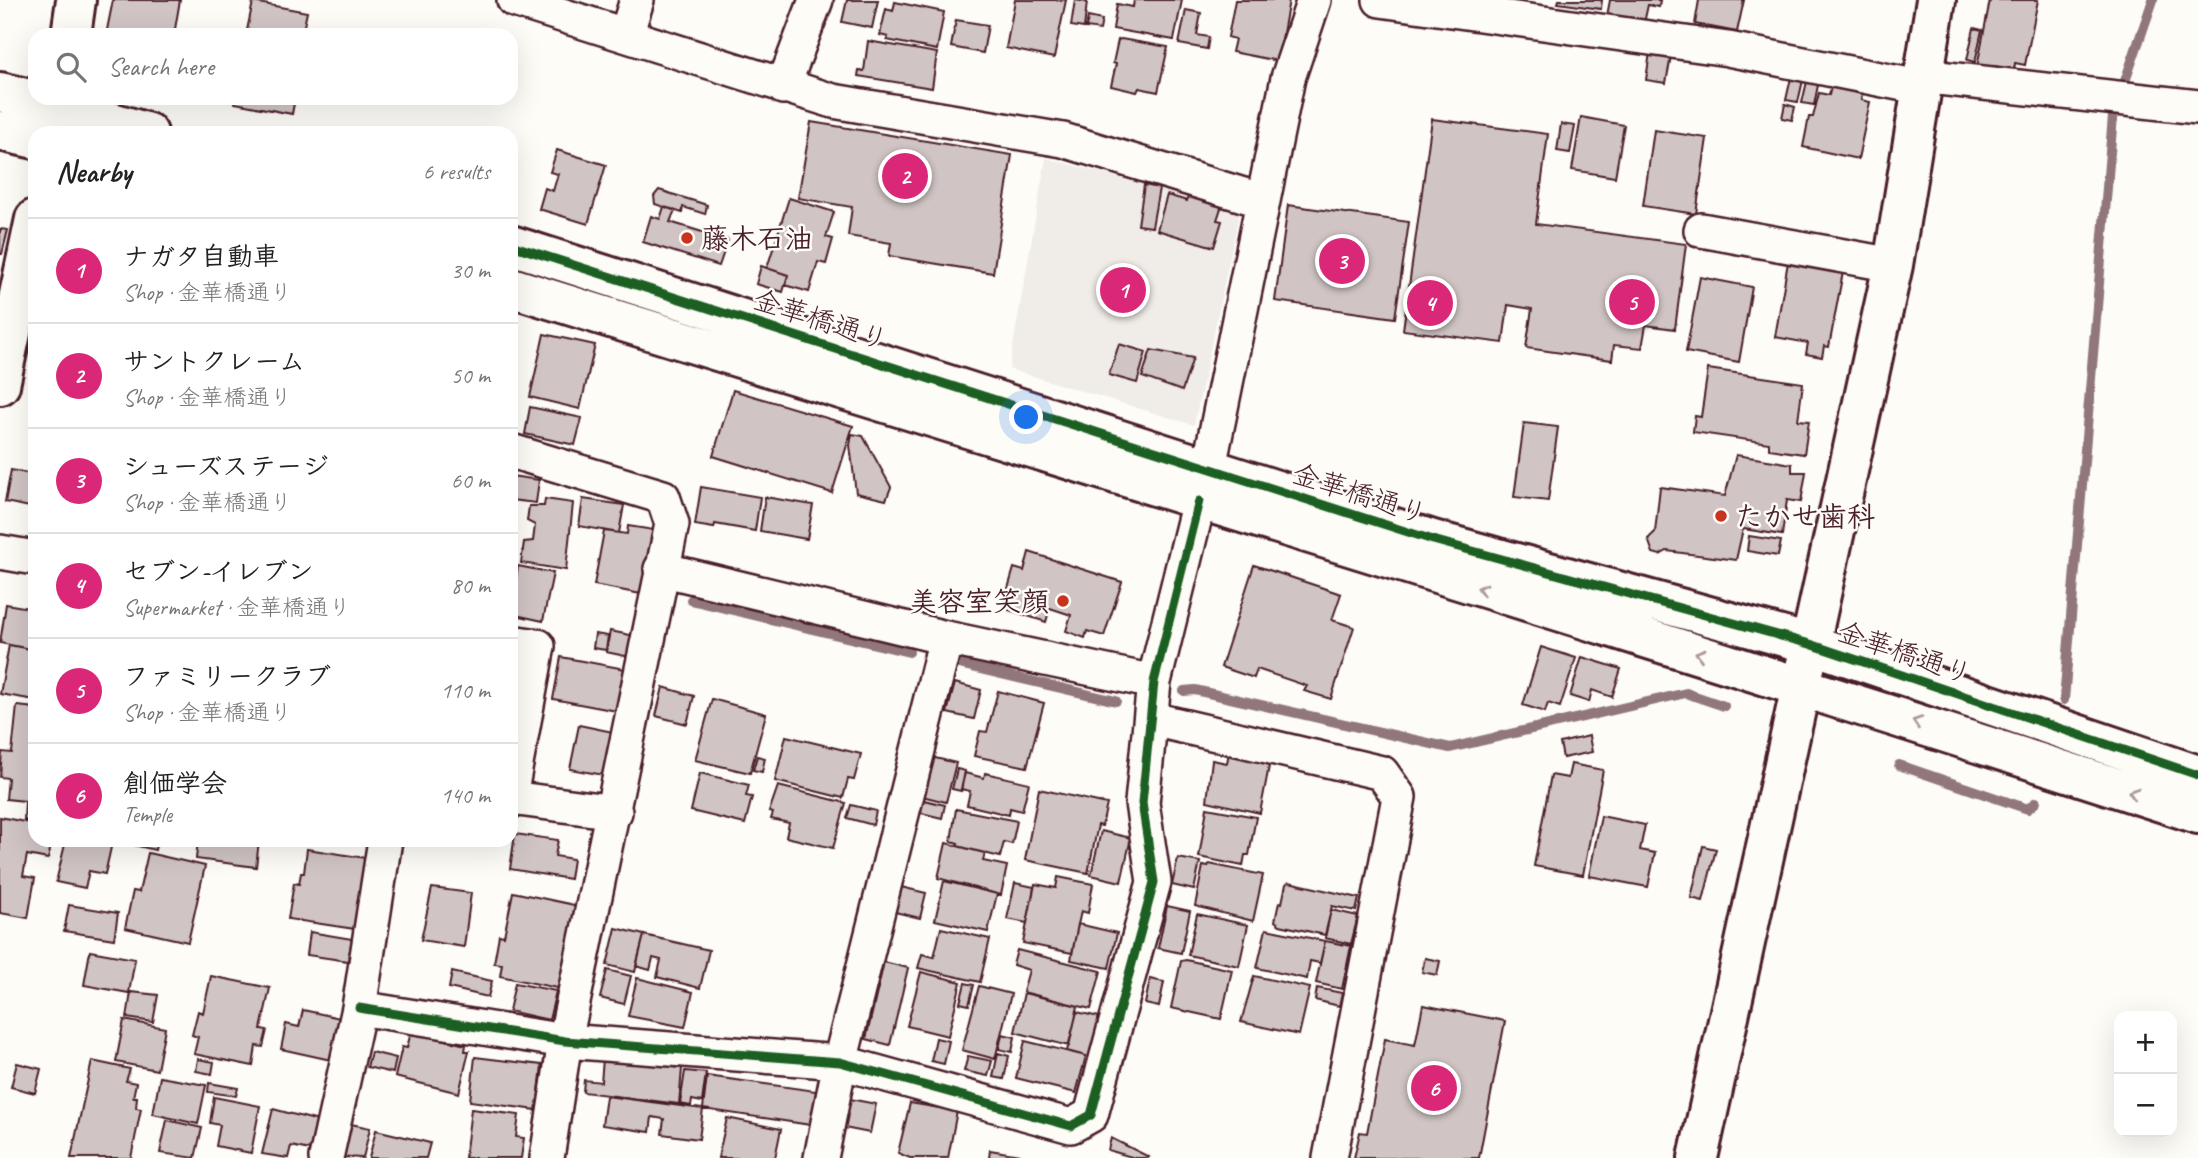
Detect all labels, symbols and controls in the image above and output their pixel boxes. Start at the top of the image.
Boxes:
search box [28,28,518,105]
icon: search [52,48,90,86]
text: Search here [108,50,214,83]
pin: 2 [882,150,928,202]
text: Nearby [56,153,132,191]
text: 6 results [423,157,490,186]
place label: 藤木石油 [701,221,813,256]
marker: 藤木石油 [679,230,695,246]
pin: 3 [1319,235,1365,287]
text: ナガタ自動車 [123,240,279,273]
text: 1 [74,256,84,285]
text: 30 m [451,256,490,285]
pin: 1 [1100,264,1146,316]
pin: 5 [1609,276,1655,328]
pin: 4 [1407,277,1453,329]
text: Shop · 金華橋通り [123,278,293,307]
street label: 金華橋通り [749,281,893,358]
text: サントクレーム [123,345,305,378]
text: 2 [74,361,84,390]
text: 50 m [451,361,490,390]
text: Shop · 金華橋通り [123,383,293,412]
your location [1009,400,1043,434]
text: シューズステージ [123,450,328,483]
street label: 金華橋通り [1288,455,1432,532]
text: 3 [74,466,84,495]
text: 60 m [451,466,490,495]
text: Shop · 金華橋通り [123,488,293,517]
place label: たかせ歯科 [1735,499,1875,534]
marker: たかせ歯科 [1713,508,1729,524]
text: セブン-イレブン [123,555,313,588]
text: 4 [74,571,84,600]
text: 80 m [451,571,490,600]
one-way arrow [1476,582,1488,597]
place label: 美容室笑顔 [909,584,1049,619]
text: Supermarket · 金華橋通り [123,593,351,622]
marker: 美容室笑顔 [1055,593,1071,609]
street label: 金華橋通り [1833,613,1977,692]
one-way arrow [1694,648,1706,663]
text: ファミリークラブ [123,660,331,693]
text: 5 [74,676,84,705]
text: 110 m [441,676,490,705]
text: Shop · 金華橋通り [123,698,293,727]
one-way arrow [1911,716,1923,731]
text: 創価学会 [123,767,227,800]
text: 6 [74,781,84,810]
text: 140 m [441,781,490,810]
one-way arrow [2127,786,2139,801]
text: Temple [123,800,172,829]
map controls [2114,1011,2177,1137]
button: + [2114,1011,2177,1074]
pin: 6 [1411,1062,1457,1114]
button: − [2114,1074,2177,1137]

